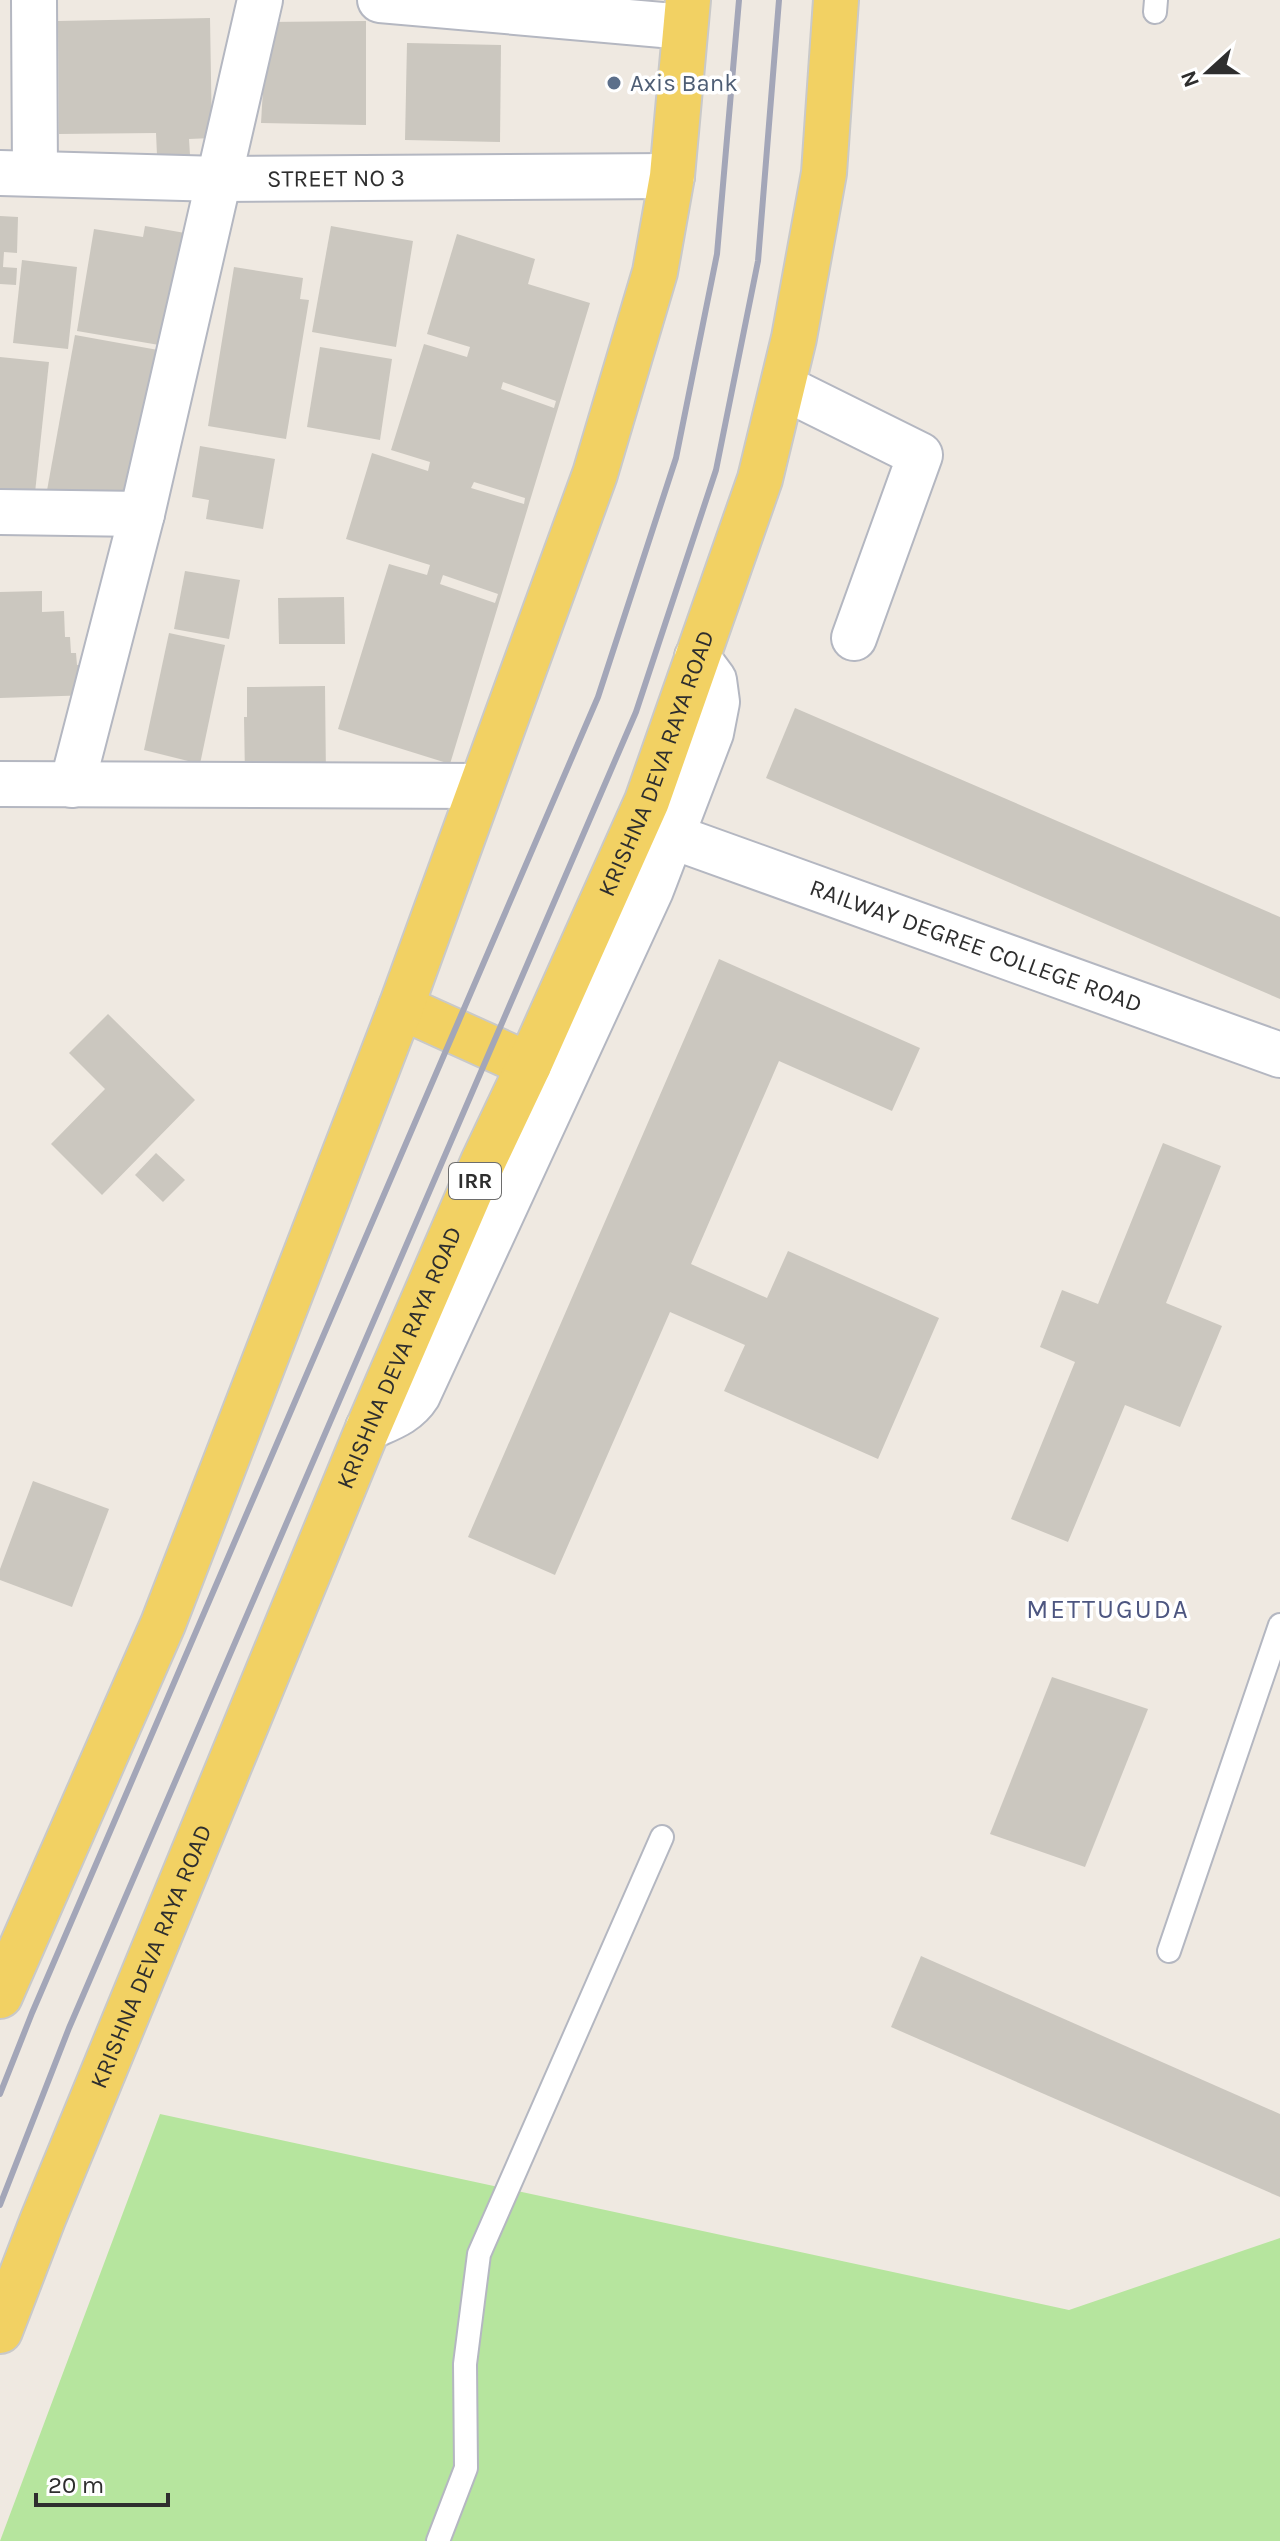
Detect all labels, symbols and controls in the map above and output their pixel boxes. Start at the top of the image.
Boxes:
north arrow [1168,32,1248,112]
text: N [1175,67,1205,91]
place label: Axis Bank [630,69,738,97]
marker: Axis Bank [605,74,623,92]
street label: STREET NO 3 [267,164,405,193]
street label: KRISHNA DEVA RAYA ROAD [592,627,720,901]
street label: RAILWAY DEGREE COLLEGE ROAD [806,873,1146,1018]
road number: IRR [449,1163,501,1199]
street label: KRISHNA DEVA RAYA ROAD [331,1222,468,1493]
district label: METTUGUDA [1026,1594,1190,1625]
street label: KRISHNA DEVA RAYA ROAD [84,1820,218,2092]
scale bar [36,2457,168,2507]
text: 20 m [48,2471,104,2499]

